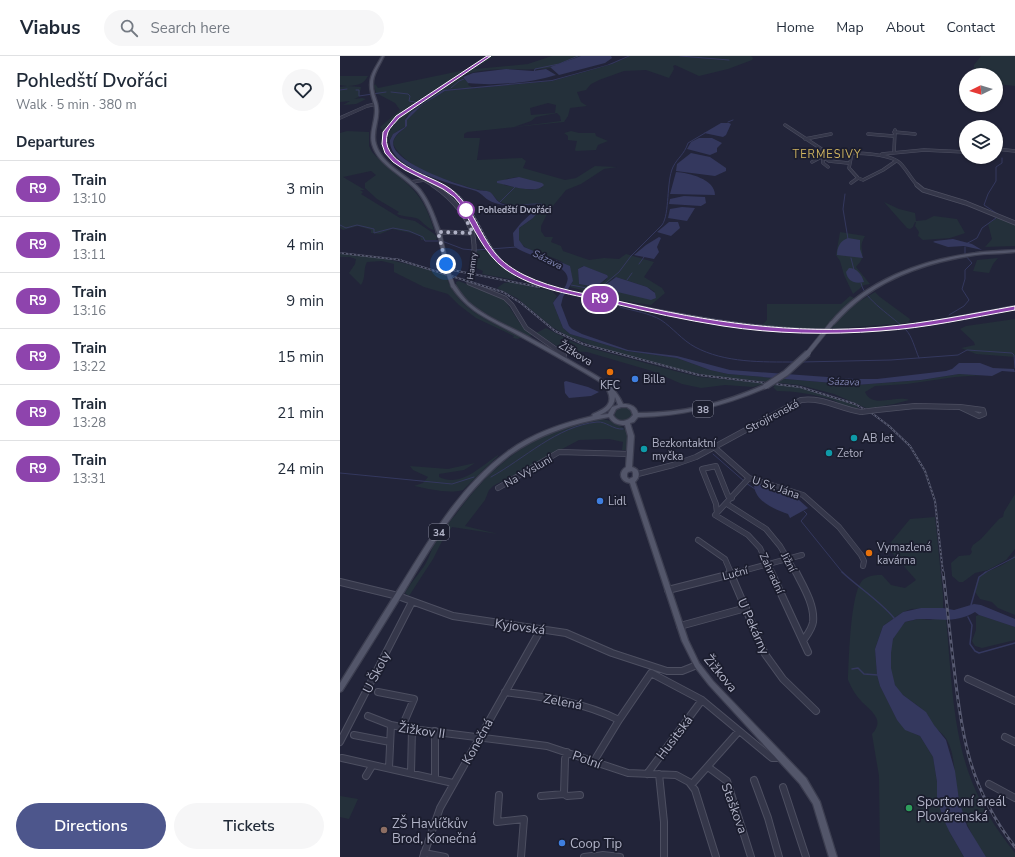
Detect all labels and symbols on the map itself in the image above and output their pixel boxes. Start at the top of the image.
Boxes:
north arrow [959,68,1003,112]
district label: TERMESIVY [793,147,861,162]
marker: Pohledští Dvořáci [457,201,475,219]
place label: Pohledští Dvořáci [478,204,551,216]
water label: Sázava [530,246,565,273]
street label: Hamry [464,251,480,280]
your location [436,254,456,274]
line badge: R9 [582,286,618,312]
street label: Žižkova [556,337,596,369]
marker: KFC [605,367,615,377]
place label: Billa [643,372,665,387]
marker: Billa [630,374,640,384]
water label: Sázava [828,374,860,390]
place label: KFC [600,378,620,393]
street label: Strojírenská [743,396,802,437]
road number: 38 [693,401,713,417]
place label: AB Jet [862,431,894,446]
marker: AB Jet [849,433,859,443]
place label: Bezkontaktní myčka [652,436,717,464]
marker: Bezkontaktní myčka [639,444,649,454]
place label: Zetor [837,446,863,461]
marker: Zetor [824,448,834,458]
street label: Na Výsluní [501,451,556,491]
street label: U Sv. Jána [750,472,802,503]
place label: Lidl [608,494,627,509]
marker: Lidl [595,496,605,506]
road number: 34 [429,524,449,540]
place label: Vymazlená kavárna [876,540,932,568]
marker: Vymazlená kavárna [864,548,874,558]
street label: Jižní [777,549,801,576]
street label: Zahradní [756,550,788,597]
street label: Luční [721,563,751,584]
street label: U Pekárny [733,596,774,658]
street label: Kyjovská [493,615,546,639]
street label: U Školy [358,648,395,696]
street label: Žižkova [699,651,742,696]
street label: Zelená [542,689,584,715]
street label: Husitská [652,712,697,763]
street label: Konečná [458,715,498,768]
street label: Žižkov II [397,718,446,743]
street label: Polní [570,746,604,774]
street label: Staškova [717,781,752,836]
place label: Sportovní areál Plovárenská [917,793,1006,826]
marker: Sportovní areál Plovárenská [904,803,914,813]
place label: ZŠ Havlíčkův Brod, Konečná [392,814,476,848]
marker: ZŠ Havlíčkův Brod, Konečná [379,825,389,835]
place label: Coop Tip [570,835,622,853]
marker: Coop Tip [557,838,567,848]

